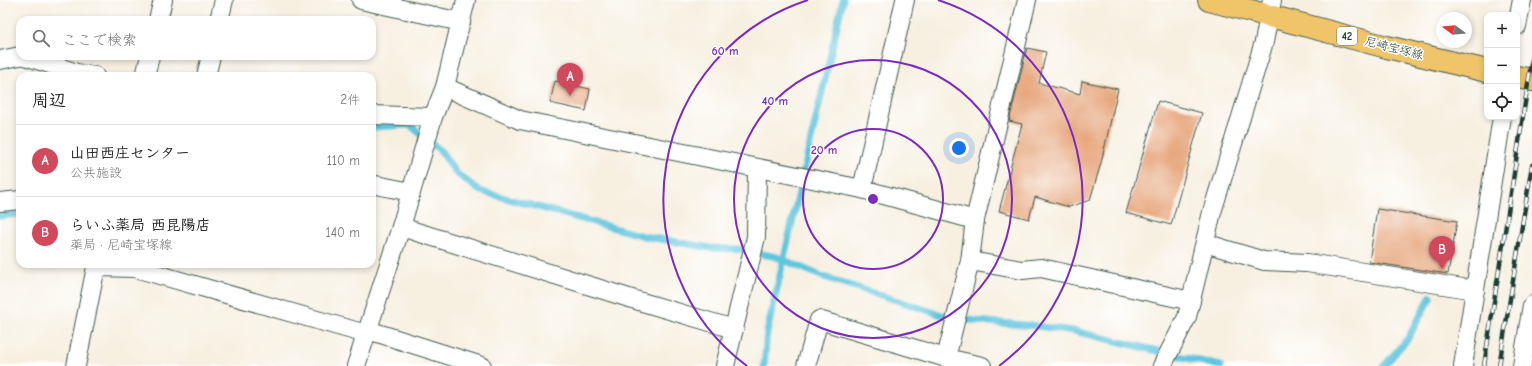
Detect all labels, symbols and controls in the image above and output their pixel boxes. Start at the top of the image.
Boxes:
north arrow [1436,12,1472,48]
map controls [1484,12,1520,120]
button: + [1484,12,1520,48]
search box [16,16,376,60]
icon: search [30,27,52,49]
road number: 42 [1337,27,1357,45]
text: ここで検索 [62,31,137,49]
street label: 尼崎宝塚線 [1363,34,1425,62]
text: 60 m [712,44,738,58]
button: − [1484,48,1520,84]
pin: A [557,63,583,96]
button: locate [1484,84,1520,120]
text: 周辺 [32,91,66,110]
text: 2件 [340,92,360,107]
text: 40 m [762,94,788,108]
your location [949,138,969,158]
text: 20 m [811,143,837,157]
text: 山田西庄センター [70,144,190,162]
text: A [41,153,49,168]
text: 110 m [327,153,360,168]
text: 公共施設 [70,165,122,180]
centre of rings [866,192,880,206]
text: らいふ薬局 西昆陽店 [70,216,211,234]
text: B [41,225,49,240]
text: 140 m [326,225,360,240]
pin: B [1429,236,1455,269]
text: 薬局 · 尼崎宝塚線 [70,237,172,252]

